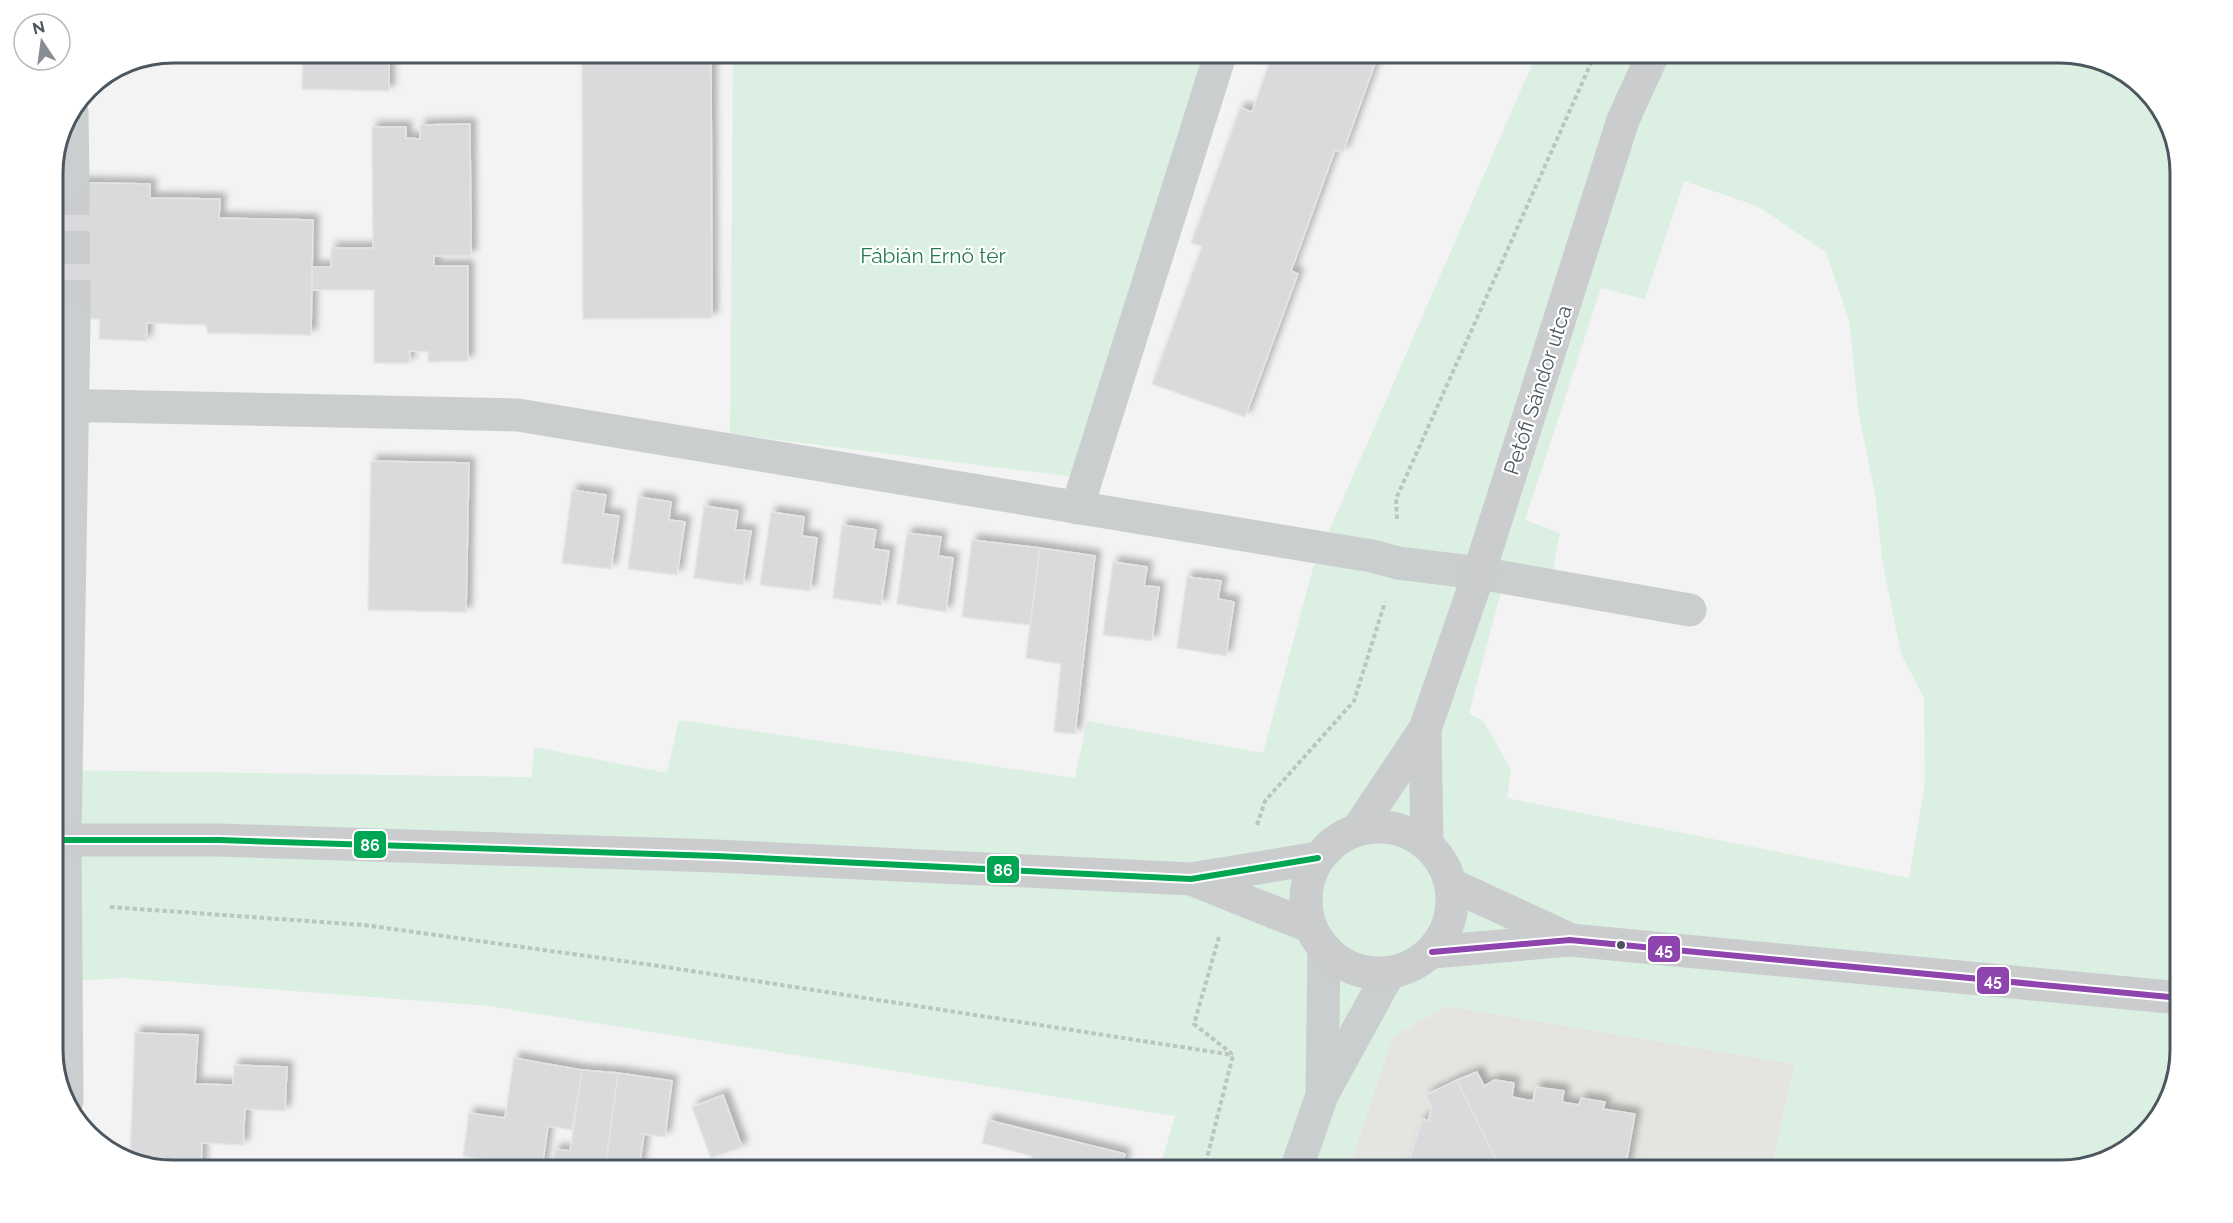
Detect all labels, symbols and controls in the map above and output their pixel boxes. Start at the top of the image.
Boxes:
north arrow [12,12,72,72]
text: N [31,17,47,39]
park label: Fábián Ernő tér [860,243,1006,268]
street label: Petőfi Sándor utca [1498,302,1577,478]
line badge: 86 [353,830,387,859]
text: 86 [360,836,380,855]
line badge: 86 [986,855,1020,884]
text: 86 [993,861,1013,880]
line badge: 45 [1647,935,1681,963]
unlabelled marker [1615,939,1627,951]
text: 45 [1655,940,1673,959]
line badge: 45 [1976,966,2010,995]
text: 45 [1984,971,2002,990]

